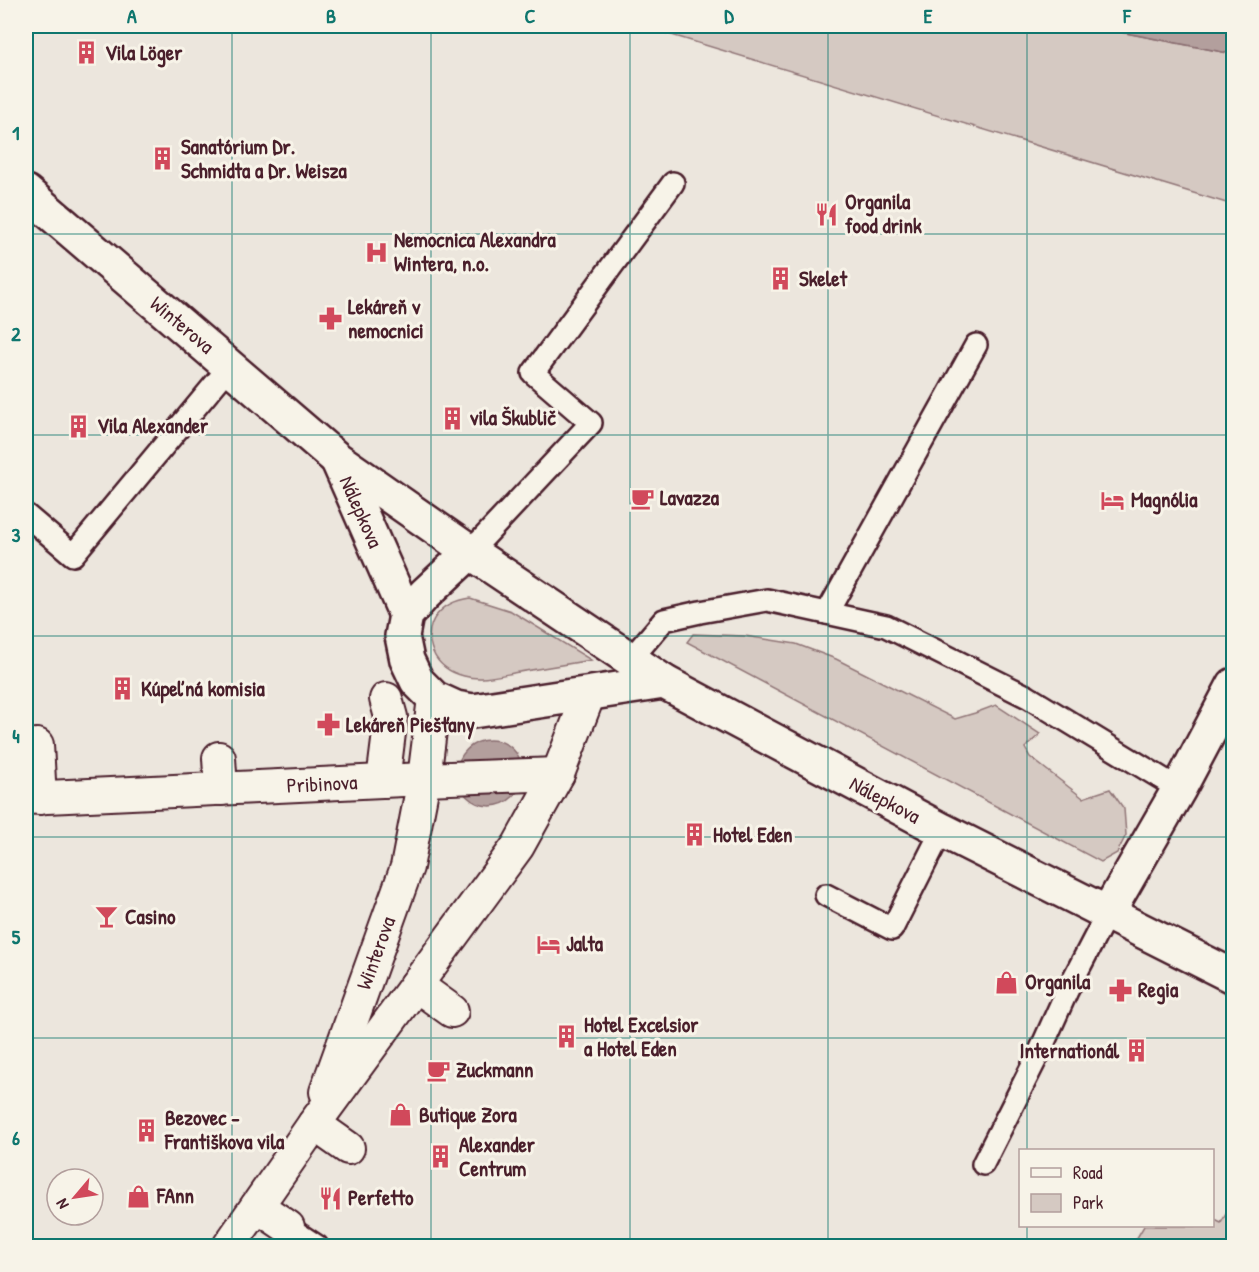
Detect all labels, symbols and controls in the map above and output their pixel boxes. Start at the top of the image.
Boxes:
text: A [127,2,137,29]
text: B [326,2,336,29]
text: C [525,2,536,29]
text: D [724,2,734,29]
text: E [924,2,933,29]
text: F [1122,2,1132,29]
place label: Vila Löger [105,38,183,68]
building icon: Vila Löger [74,40,100,66]
text: 1 [12,119,20,146]
place label: Sanatórium Dr. Schmidta a Dr. Weisza [181,132,348,185]
building icon: Sanatórium Dr. Schmidta a Dr. Weisza [150,146,176,172]
place label: Organila food drink [845,187,922,240]
restaurant icon: Organila food drink [814,201,840,227]
place label: Nemocnica Alexandra Wintera, n.o. [394,225,556,278]
hospital icon: Nemocnica Alexandra Wintera, n.o. [363,239,389,265]
place label: Skelet [799,264,848,293]
building icon: Skelet [768,266,794,292]
street label: Winterova [144,289,221,360]
place label: Lekáreň v nemocnici [348,292,424,345]
pharmacy icon: Lekáreň v nemocnici [317,306,343,332]
text: 2 [11,320,21,347]
place label: vila Škublič [470,403,556,432]
building icon: vila Škublič [439,405,465,431]
place label: Vila Alexander [97,411,209,440]
building icon: Vila Alexander [66,413,92,439]
street label: Nálepkova [333,471,390,552]
place label: Lavazza [660,483,720,512]
cafe icon: Lavazza [629,485,655,511]
place label: Magnólia [1131,485,1198,515]
hotel icon: Magnólia [1100,487,1126,513]
text: 3 [12,521,21,548]
place label: Kúpeľná komisia [141,674,266,704]
building icon: Kúpeľná komisia [110,676,136,702]
place label: Lekáreň Piešťany [346,710,475,740]
pharmacy icon: Lekáreň Piešťany [315,712,341,738]
text: 4 [12,722,20,749]
street label: Pribinova [286,767,358,800]
street label: Nálepkova [845,769,926,830]
place label: Hotel Eden [713,820,793,849]
building icon: Hotel Eden [682,822,708,848]
place label: Casino [125,902,176,931]
bar icon: Casino [94,904,120,930]
street label: Winterova [349,912,402,993]
text: 5 [12,923,21,950]
place label: Jalta [566,929,604,958]
hotel icon: Jalta [535,931,561,957]
place label: Organila [1025,967,1091,997]
shop icon: Organila [994,969,1020,995]
place label: Regia [1138,975,1179,1005]
pharmacy icon: Regia [1107,977,1133,1003]
place label: Hotel Excelsior a Hotel Eden [584,1010,699,1063]
building icon: Hotel Excelsior a Hotel Eden [553,1024,579,1050]
place label: Internationál [1019,1036,1119,1065]
building icon: Internationál [1124,1038,1150,1064]
place label: Zuckmann [456,1055,533,1084]
cafe icon: Zuckmann [425,1057,451,1083]
place label: Butique Zora [419,1100,517,1130]
shop icon: Butique Zora [388,1102,414,1128]
place label: Bezovec - Františkova vila [164,1103,285,1156]
building icon: Bezovec - Františkova vila [134,1117,160,1143]
text: 6 [12,1124,20,1151]
place label: Alexander Centrum [459,1130,536,1183]
building icon: Alexander Centrum [428,1144,454,1170]
legend [1019,1149,1214,1227]
text: Road [1073,1160,1103,1185]
north arrow [45,1167,105,1227]
place label: FAnn [156,1181,194,1210]
shop icon: FAnn [126,1183,152,1209]
place label: Perfetto [348,1183,414,1212]
restaurant icon: Perfetto [317,1185,343,1211]
text: Park [1073,1190,1104,1215]
text: N [50,1195,74,1213]

